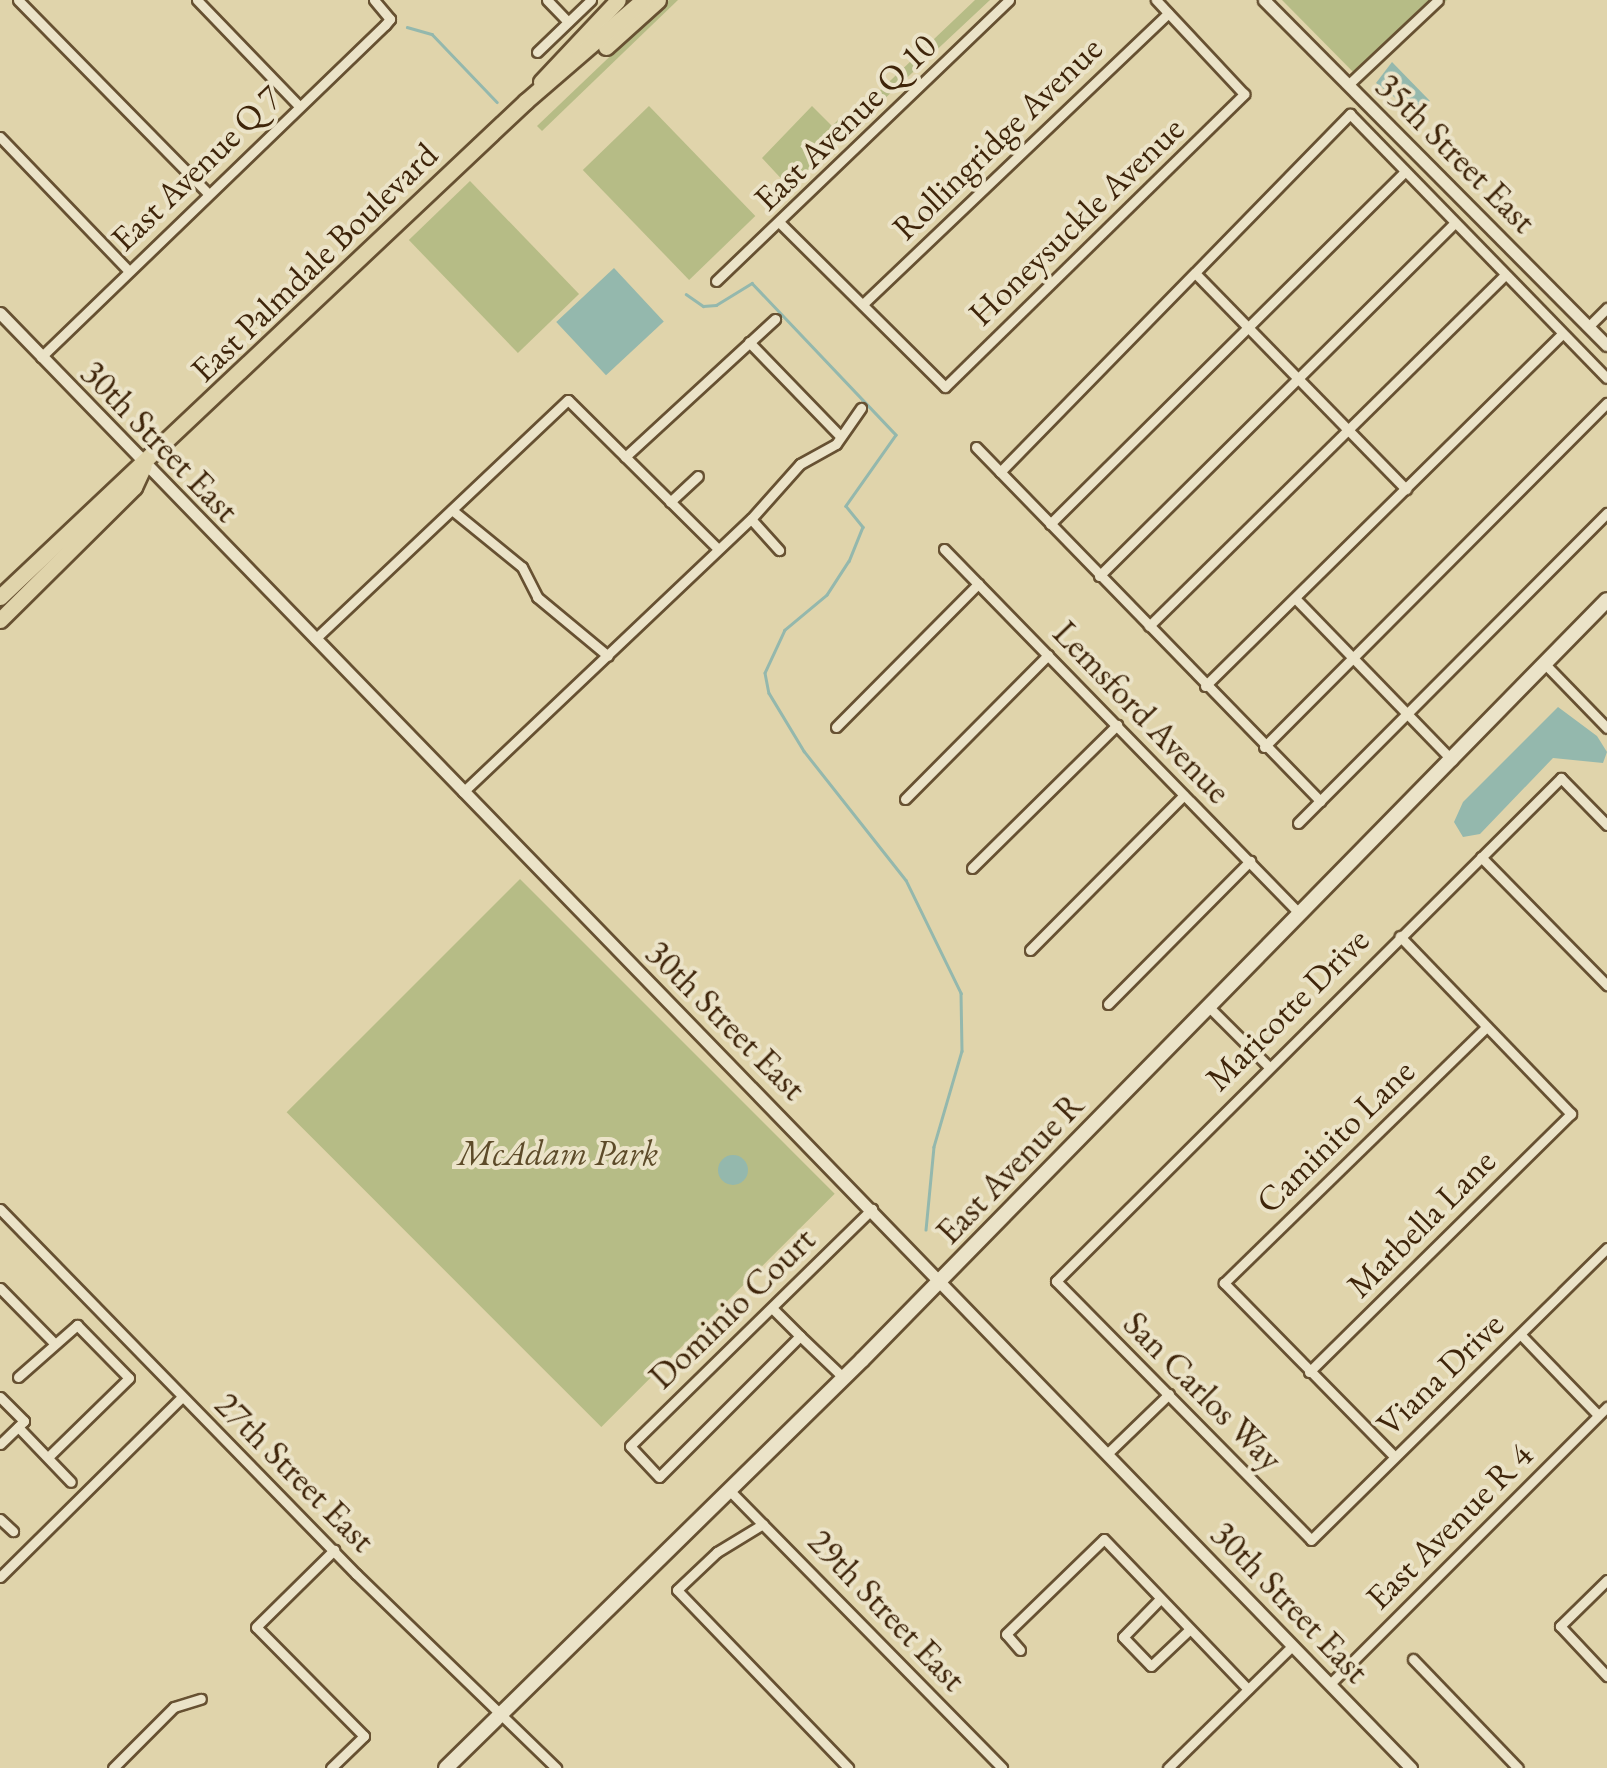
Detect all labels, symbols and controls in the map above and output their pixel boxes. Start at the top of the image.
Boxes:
street label: East Avenue Q 10 [745,25,945,219]
street label: Rollingridge Avenue [883,27,1111,249]
street label: 35th Street East [1367,64,1545,242]
street label: East Avenue Q 7 [102,76,290,260]
street label: Honeysuckle Avenue [960,108,1192,334]
street label: East Palmdale Boulevard [182,133,446,391]
street label: 30th Street East [72,351,248,531]
street label: Lemsford Avenue [1045,612,1239,812]
street label: Maricotte Drive [1197,919,1377,1099]
street label: 30th Street East [637,931,815,1109]
street label: Caminito Lane [1247,1050,1423,1222]
street label: East Avenue R [927,1083,1093,1253]
park label: McAdam Park [458,1132,658,1174]
street label: Marbella Lane [1338,1140,1504,1306]
street label: Dominio Court [640,1218,824,1398]
street label: San Carlos Way [1115,1303,1291,1479]
street label: Viana Drive [1368,1303,1512,1445]
street label: 27th Street East [206,1383,384,1561]
street label: East Avenue R 4 [1357,1434,1541,1618]
street label: 30th Street East [1202,1512,1378,1692]
street label: 29th Street East [799,1520,975,1700]

